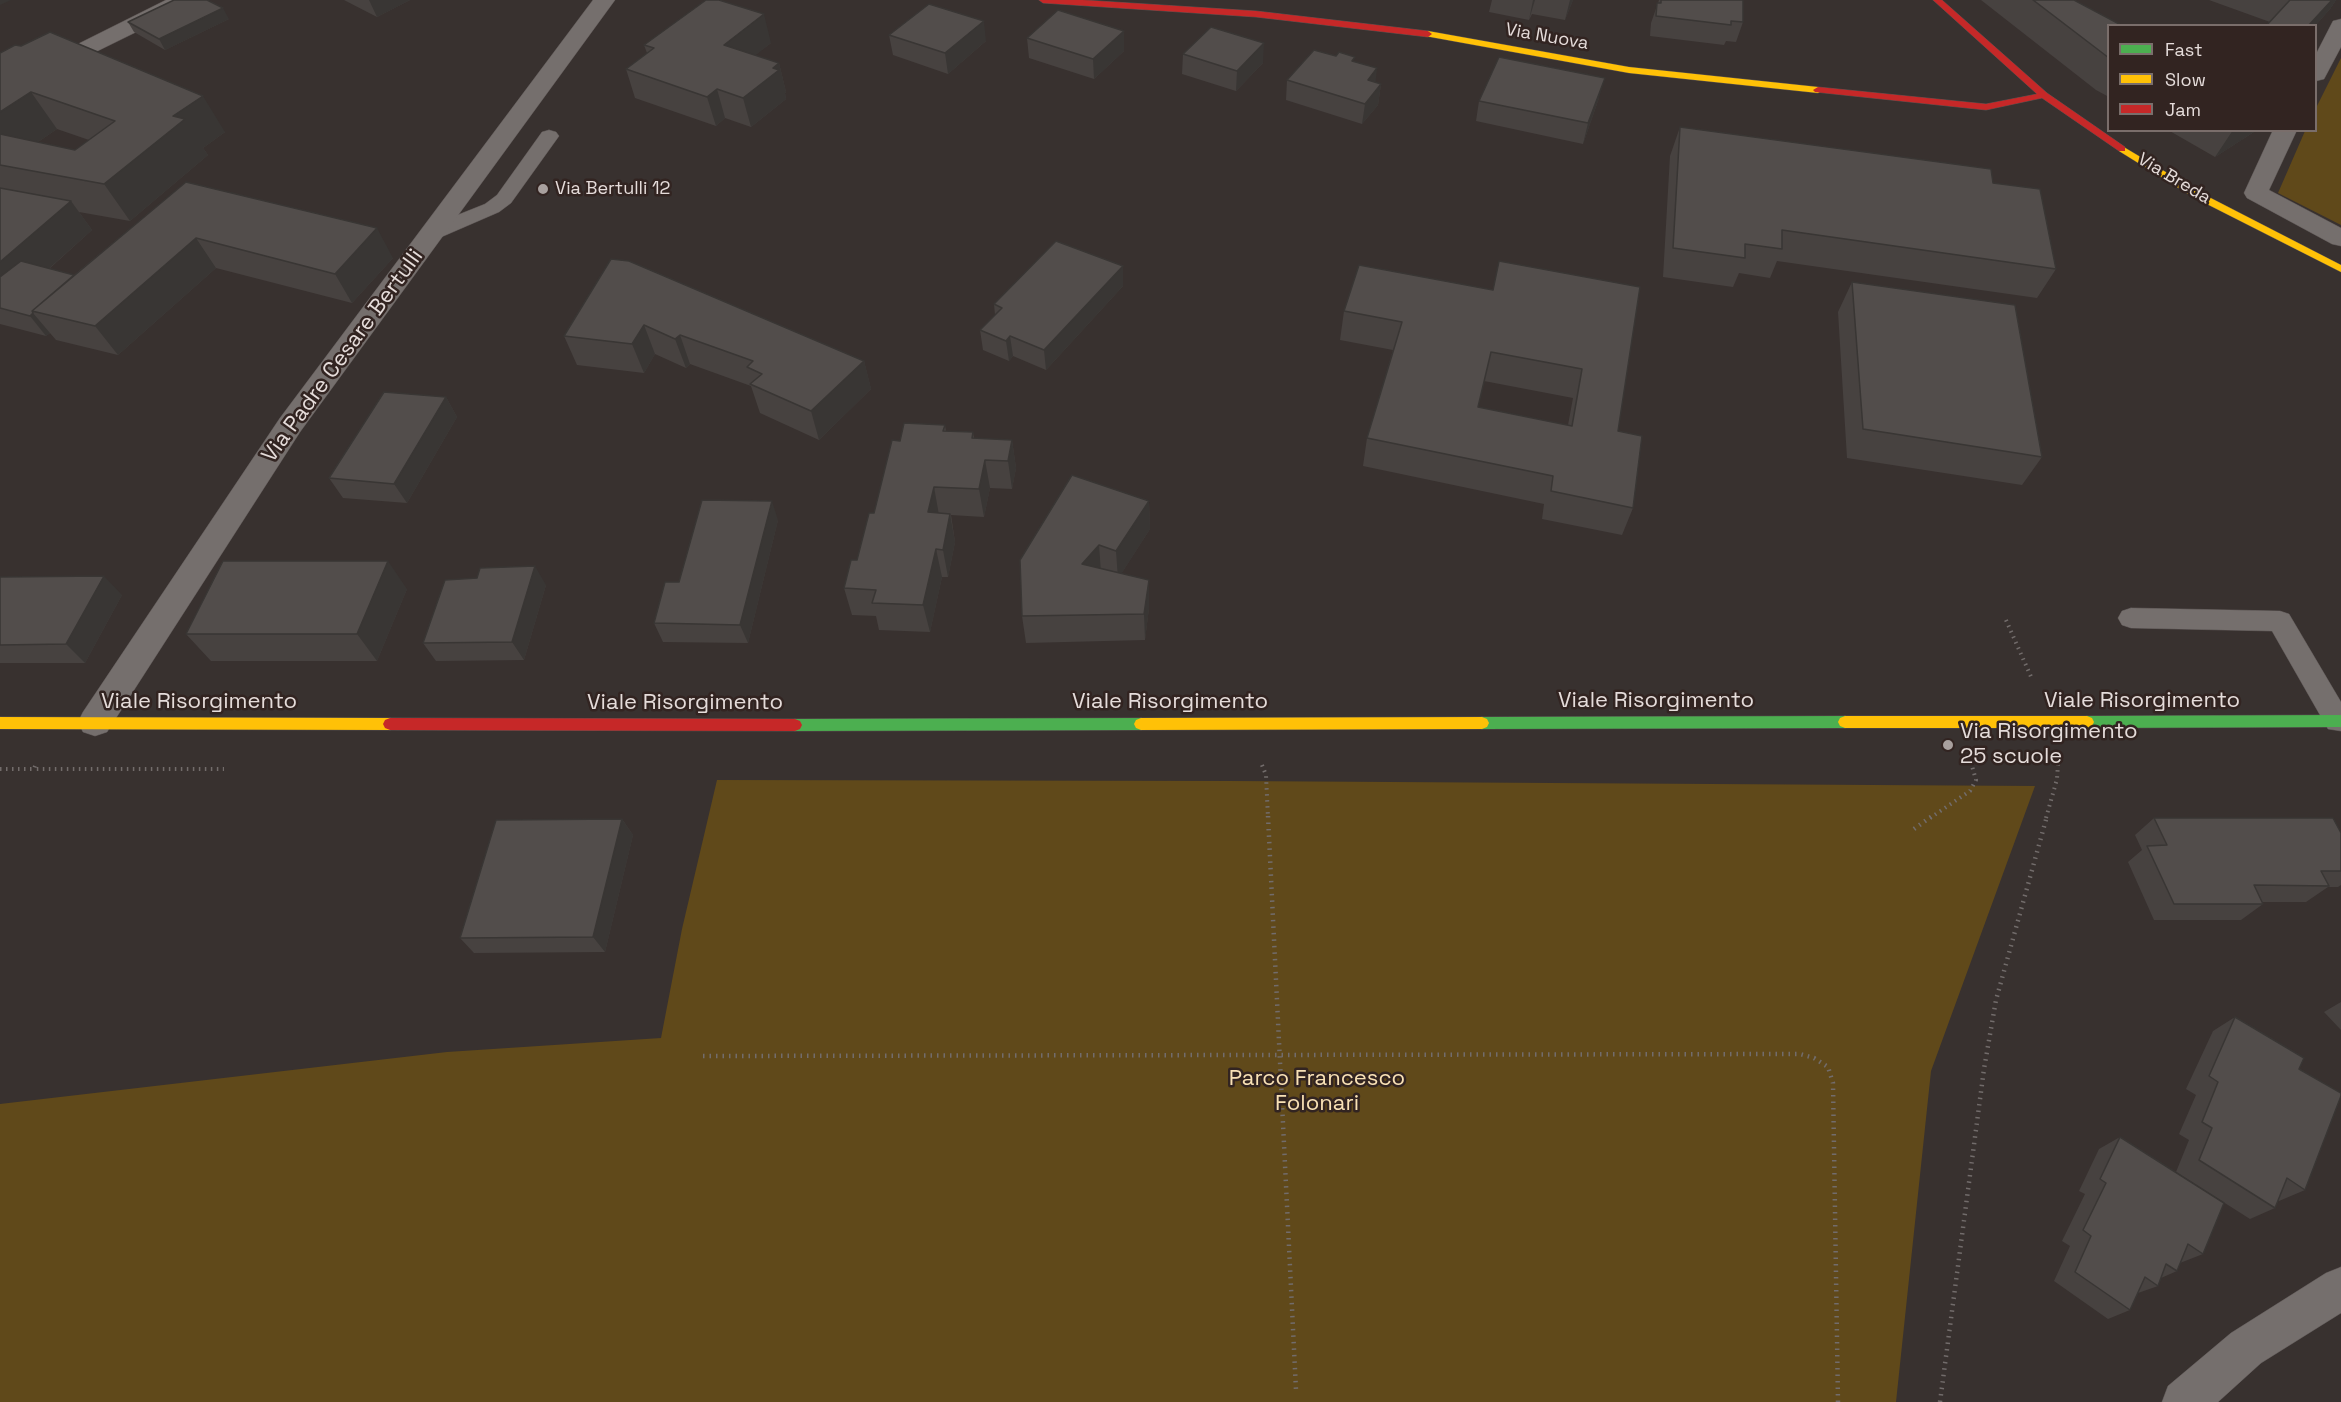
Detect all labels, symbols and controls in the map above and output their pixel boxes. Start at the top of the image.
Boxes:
street label: Via Nuova [1504,19,1590,55]
legend [2107,24,2317,132]
text: Fast [2165,38,2202,61]
text: Slow [2165,68,2206,91]
text: Jam [2165,98,2201,121]
street label: Via Breda [2134,149,2214,209]
place label: Via Bertulli 12 [555,178,670,200]
marker: Via Bertulli 12 [536,182,550,196]
street label: Via Padre Cesare Bertulli [257,244,429,468]
street label: Viale Risorgimento [1558,688,1754,714]
street label: Viale Risorgimento [2044,688,2240,714]
street label: Viale Risorgimento [101,689,297,715]
street label: Viale Risorgimento [1072,689,1268,715]
street label: Viale Risorgimento [587,690,783,716]
place label: Via Risorgimento 25 scuole [1960,719,2138,770]
marker: Via Risorgimento 25 scuole [1941,738,1955,752]
park label: Parco Francesco Folonari [1229,1066,1405,1118]

